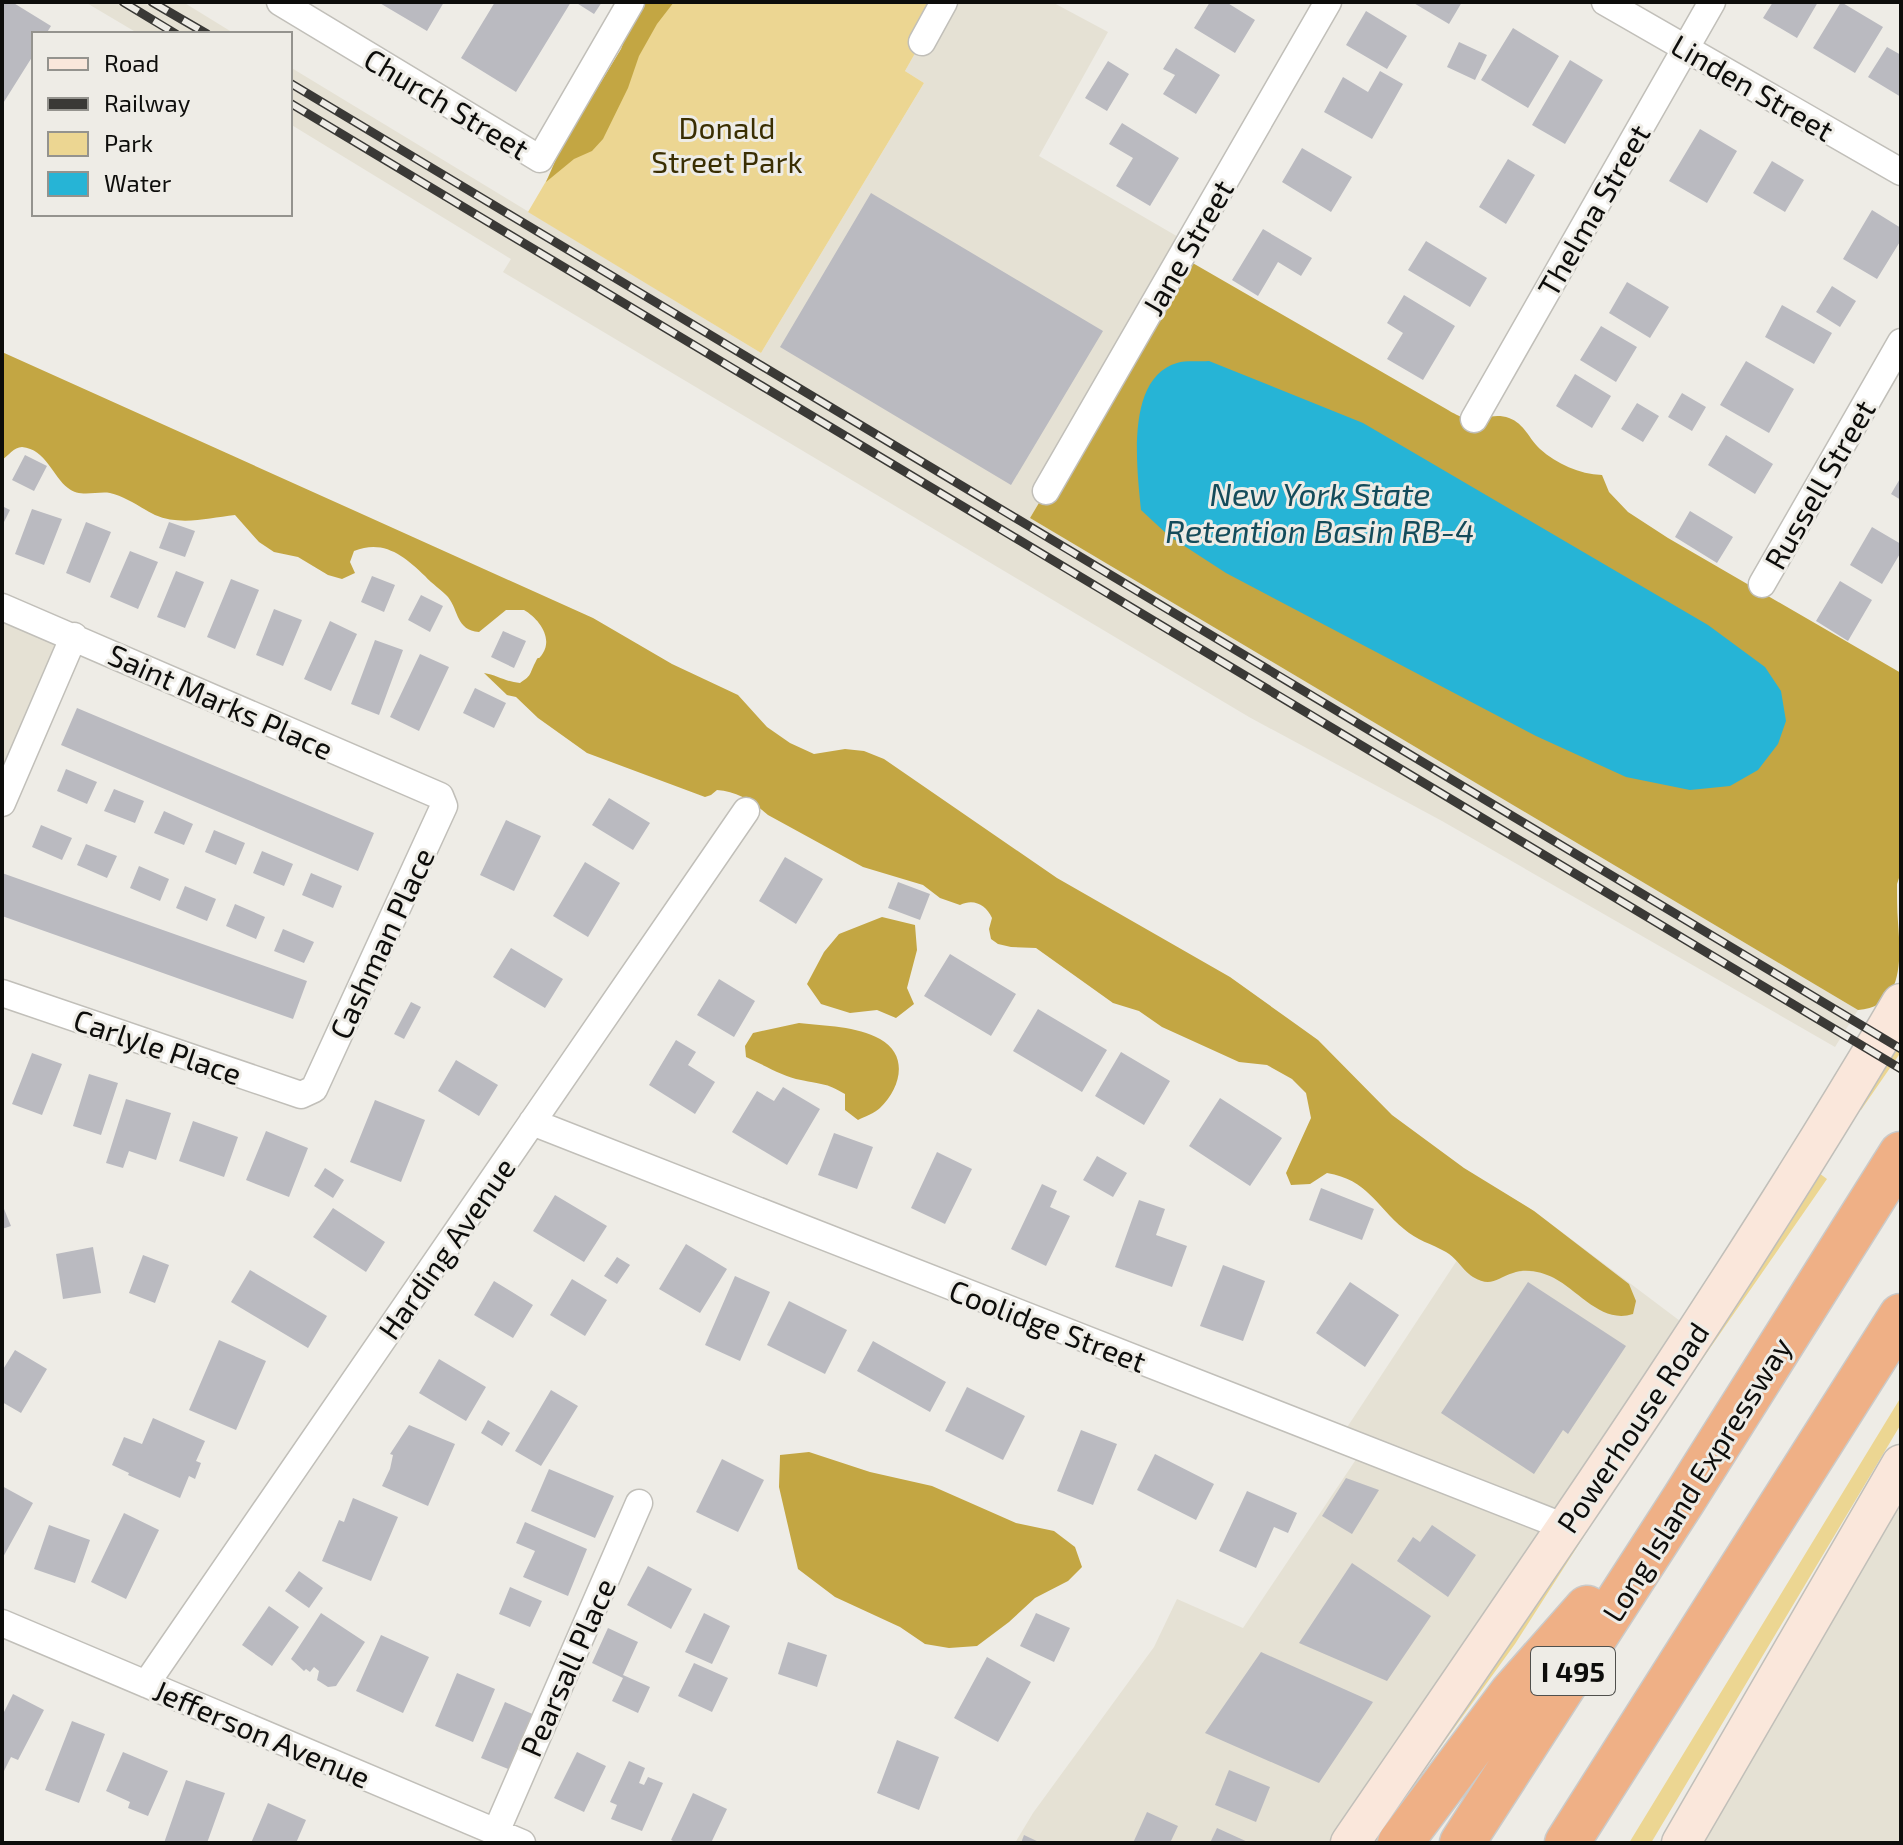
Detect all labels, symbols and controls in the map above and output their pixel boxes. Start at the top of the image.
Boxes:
street label: Linden Street [1666,26,1840,148]
legend [32,32,292,216]
street label: Church Street [358,40,536,166]
text: Road [104,48,159,77]
text: Railway [104,88,191,117]
park label: Donald Street Park [651,109,803,179]
street label: Thelma Street [1529,118,1657,302]
text: Park [104,128,153,157]
text: Water [104,168,172,197]
street label: Jane Street [1134,173,1240,321]
street label: Russell Street [1756,393,1882,575]
water label: New York State Retention Basin RB-4 [1165,474,1475,549]
street label: Saint Marks Place [103,635,339,767]
street label: Cashman Place [321,842,441,1044]
street label: Carlyle Place [69,1000,247,1092]
street label: Harding Avenue [370,1150,522,1346]
street label: Coolidge Street [945,1271,1151,1379]
street label: Powerhouse Road [1548,1315,1716,1539]
street label: Long Island Expressway [1594,1330,1798,1628]
street label: Pearsall Place [512,1572,622,1762]
road number: I 495 [1531,1647,1615,1695]
street label: Jefferson Avenue [148,1671,376,1795]

